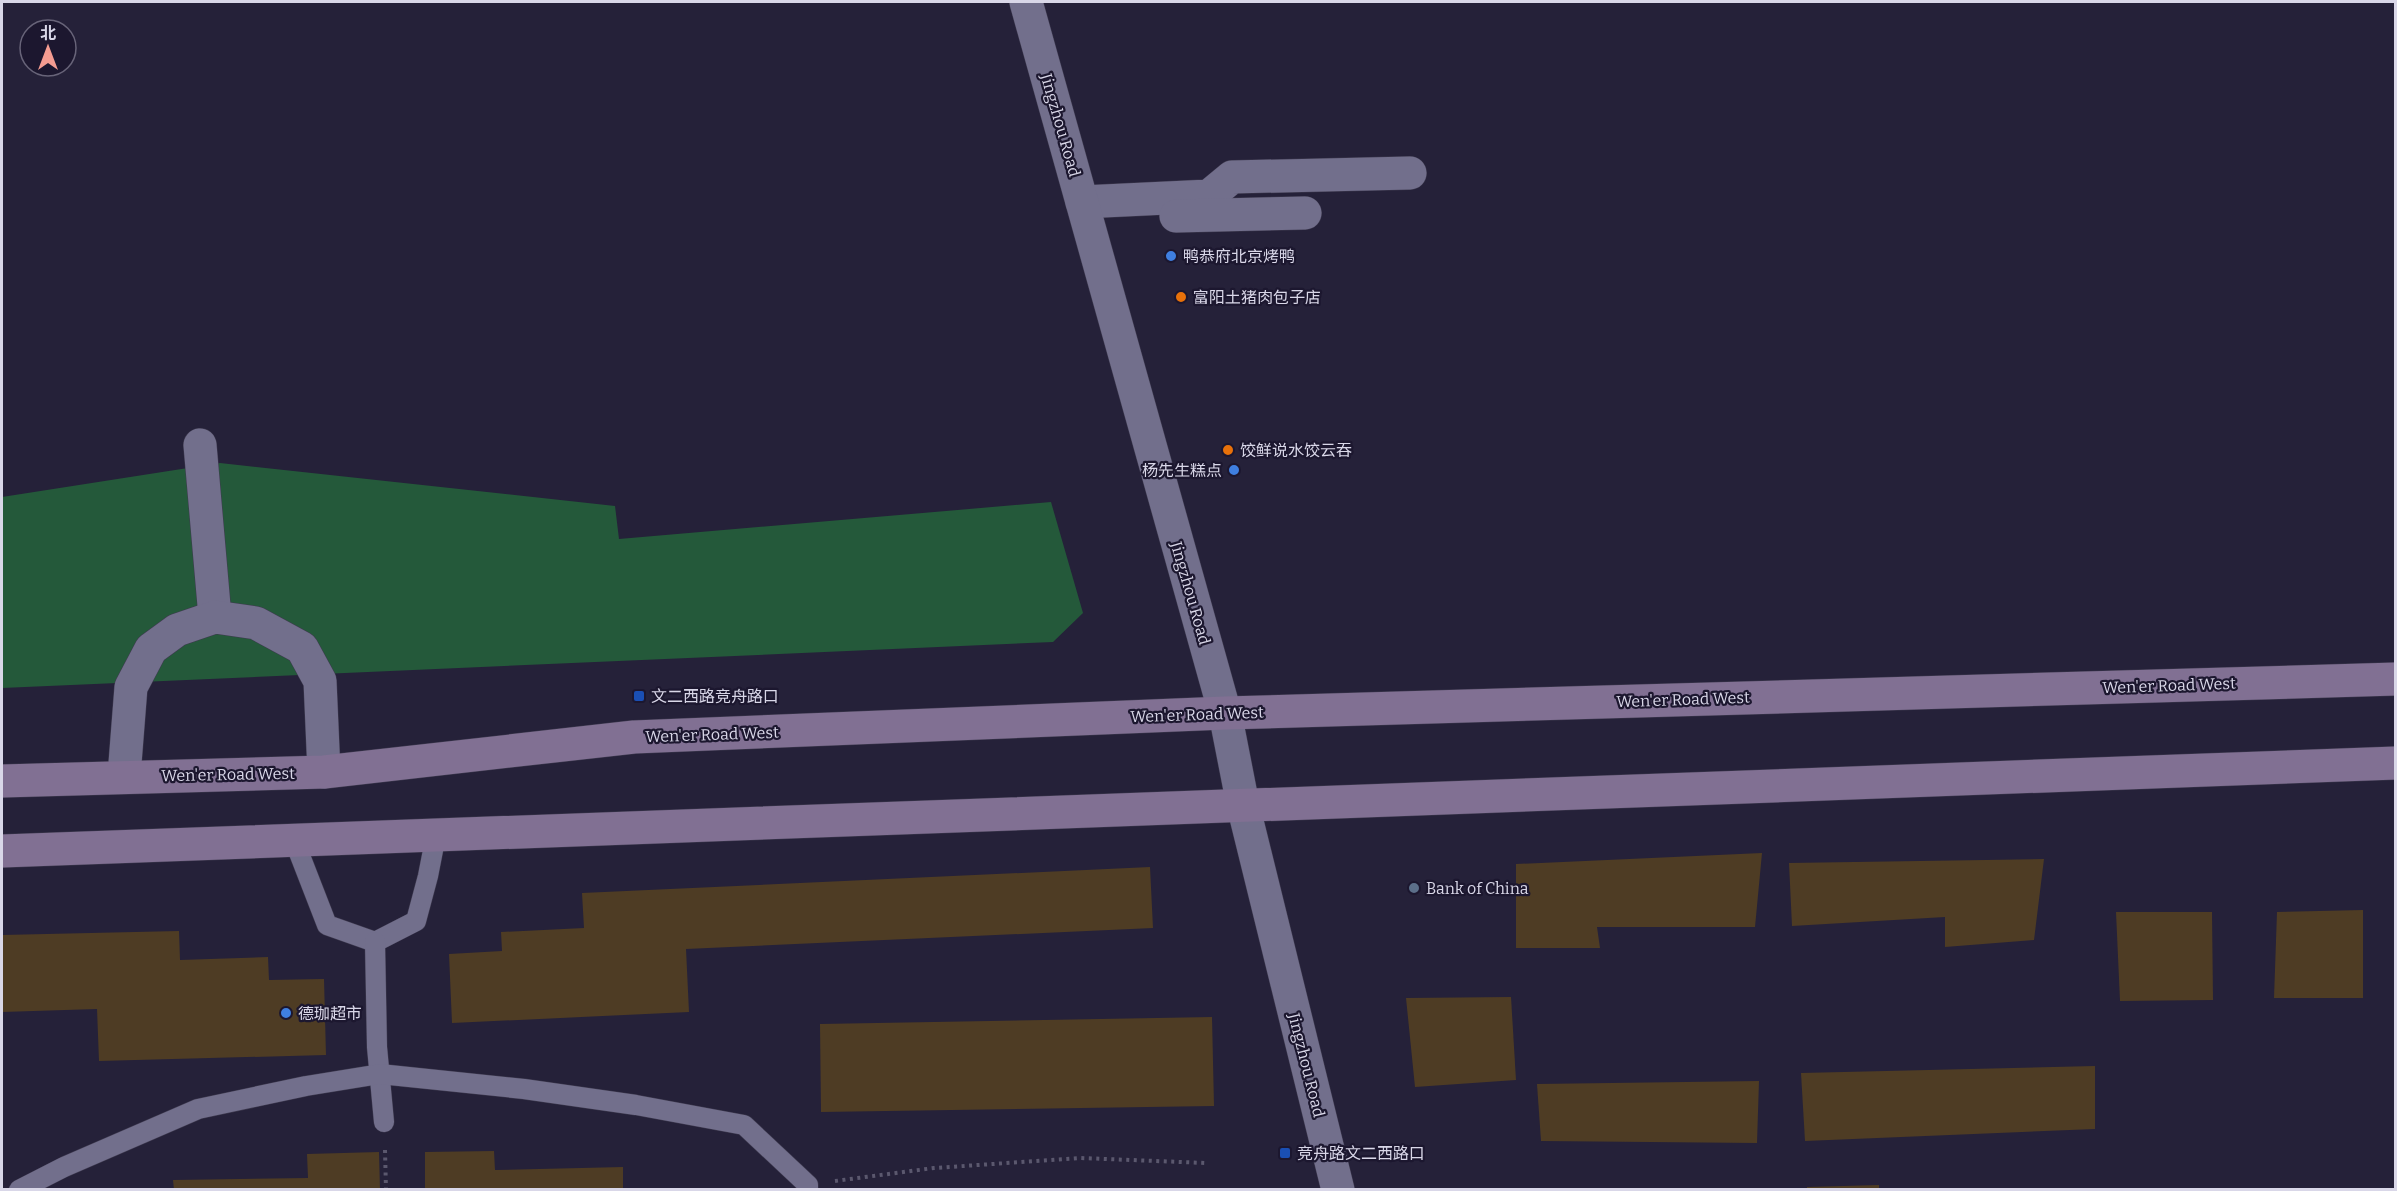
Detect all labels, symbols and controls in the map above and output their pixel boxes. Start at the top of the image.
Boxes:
north arrow [18,18,78,78]
text: 北 [40,24,56,43]
street label: Jingzhou Road [1036,70,1084,180]
place label: 鸭恭府北京烤鸭 [1183,247,1295,266]
marker: 鸭恭府北京烤鸭 [1164,249,1178,263]
place label: 富阳土猪肉包子店 [1193,288,1321,307]
marker: 富阳土猪肉包子店 [1174,290,1188,304]
place label: 饺鲜说水饺云吞 [1240,441,1352,460]
marker: 饺鲜说水饺云吞 [1221,443,1235,457]
place label: 杨先生糕点 [1142,461,1222,480]
marker: 杨先生糕点 [1227,463,1241,477]
street label: Jingzhou Road [1166,538,1214,648]
street label: Wen'er Road West [2102,674,2236,697]
place label: 文二西路竞舟路口 [651,687,779,706]
street label: Wen'er Road West [1616,688,1750,711]
marker: 文二西路竞舟路口 [632,689,646,703]
street label: Wen'er Road West [1130,703,1264,726]
street label: Wen'er Road West [645,723,779,746]
street label: Wen'er Road West [161,764,295,785]
place label: Bank of China [1426,879,1529,898]
marker: Bank of China [1407,881,1421,895]
place label: 德珈超市 [298,1004,362,1023]
marker: 德珈超市 [279,1006,293,1020]
street label: Jingzhou Road [1284,1010,1329,1120]
place label: 竞舟路文二西路口 [1297,1144,1425,1163]
marker: 竞舟路文二西路口 [1278,1146,1292,1160]

